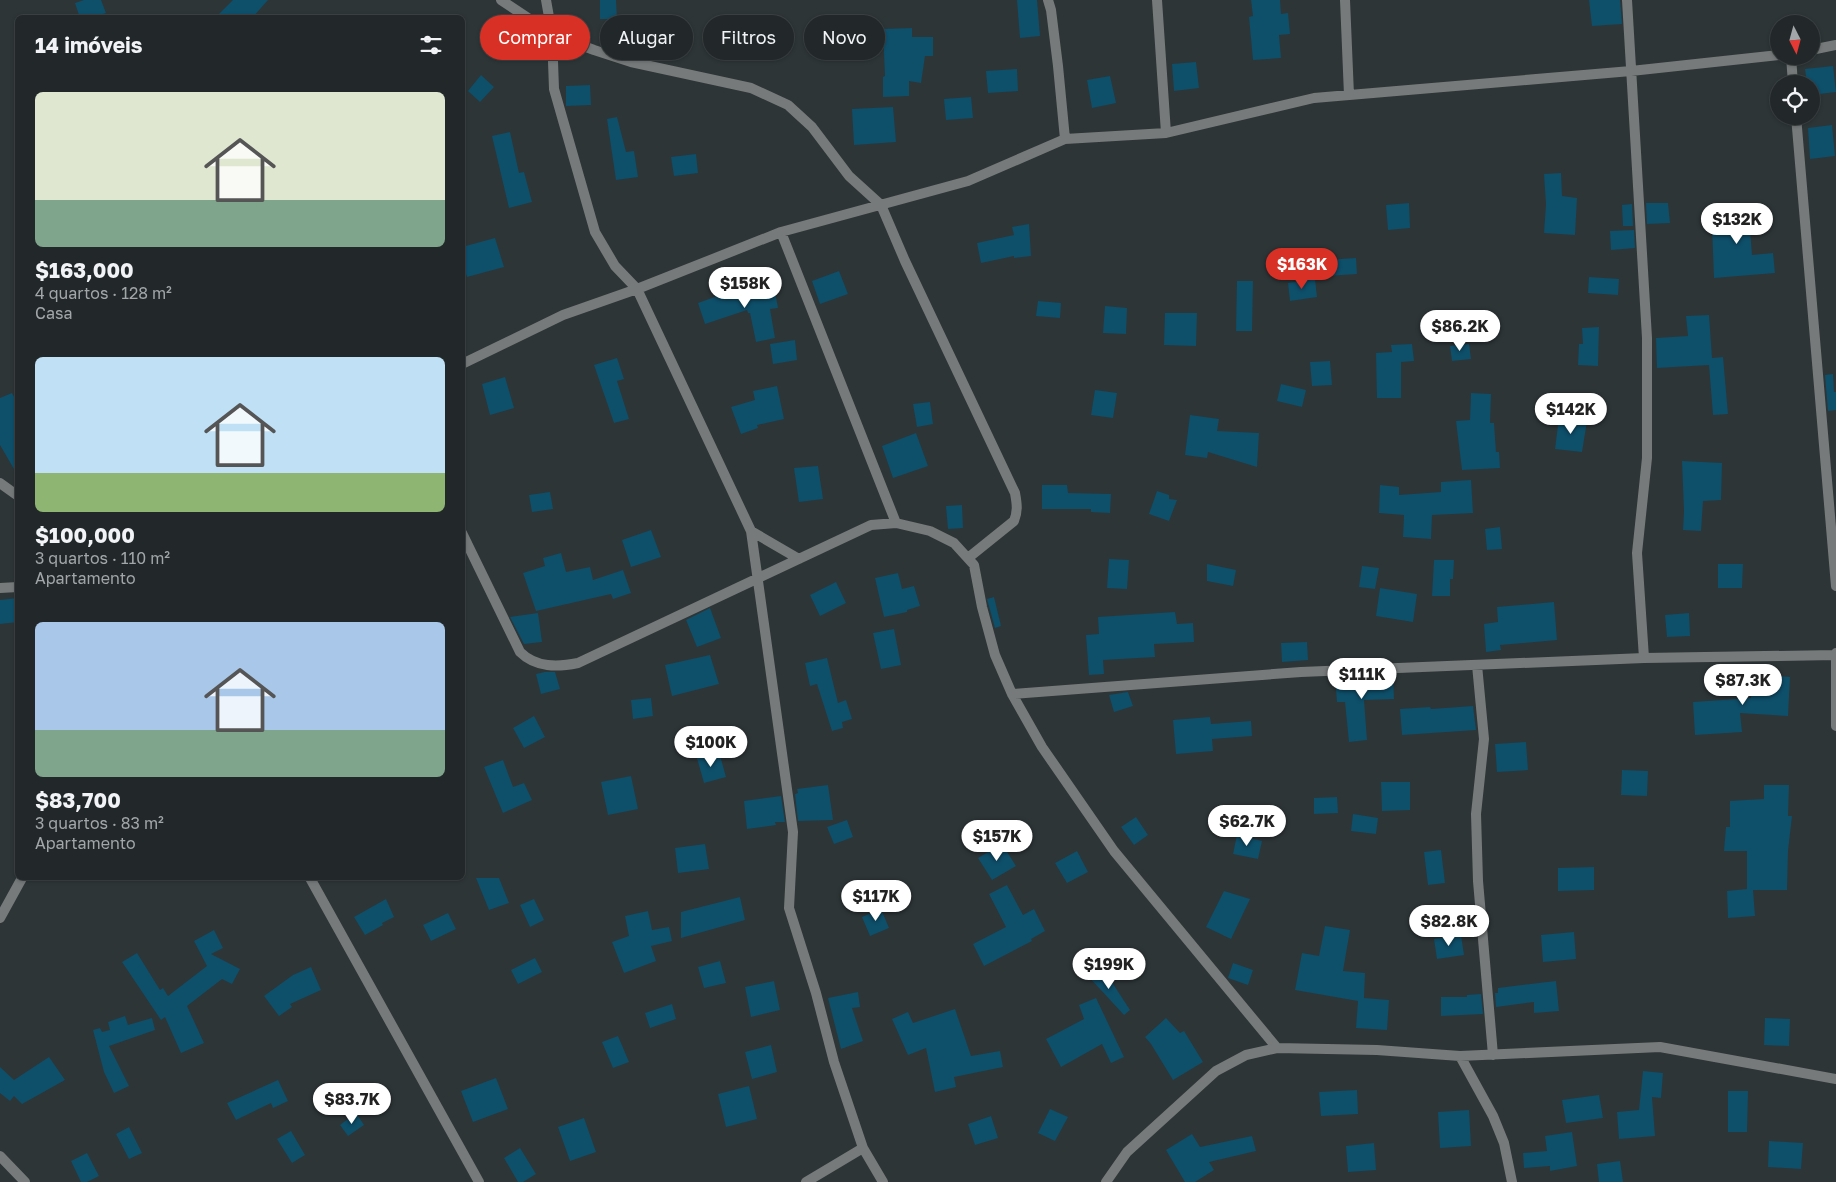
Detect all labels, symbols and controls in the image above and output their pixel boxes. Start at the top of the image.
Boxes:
chip: Comprar [480,15,590,60]
chip: Alugar [600,15,693,60]
chip: Filtros [703,15,794,60]
chip: Novo [804,15,885,60]
north arrow [1770,15,1820,65]
map controls [1770,15,1820,125]
icon: filters [417,31,445,59]
text: 14 imóveis [35,32,143,58]
button: locate [1770,75,1820,125]
icon: home [195,125,285,215]
pin: $132K [1702,202,1772,245]
text: $132K [1712,209,1762,229]
pin: $163K [1267,248,1337,290]
text: $163K [1277,254,1327,274]
text: $163,000 [35,257,134,283]
pin: $158K [710,266,780,309]
text: $158K [720,273,770,293]
text: 4 quartos · 128 m² [35,283,172,303]
text: Casa [35,303,72,323]
pin: $86.2K [1419,310,1501,352]
text: $86.2K [1431,316,1489,336]
icon: home [195,390,285,480]
pin: $142K [1536,392,1606,435]
text: $142K [1546,399,1596,419]
text: $100,000 [35,522,135,548]
text: 3 quartos · 110 m² [35,548,170,568]
text: Apartamento [35,568,136,588]
icon: home [195,655,285,745]
pin: $111K [1327,658,1397,700]
text: $111K [1338,664,1386,684]
pin: $87.3K [1702,664,1784,706]
text: $87.3K [1715,670,1771,690]
pin: $100K [676,726,746,768]
text: $100K [685,732,737,752]
text: $83,700 [35,787,121,813]
pin: $62.7K [1206,804,1288,847]
text: $62.7K [1219,811,1275,831]
text: 3 quartos · 83 m² [35,813,164,833]
pin: $157K [962,820,1032,862]
text: $157K [972,826,1022,846]
text: Apartamento [35,833,136,853]
pin: $117K [841,880,911,922]
text: $117K [852,886,900,906]
pin: $82.8K [1408,904,1490,947]
text: $82.8K [1420,911,1478,931]
pin: $199K [1074,948,1144,990]
text: $199K [1084,954,1134,974]
pin: $83.7K [311,1082,393,1125]
text: $83.7K [324,1089,380,1109]

